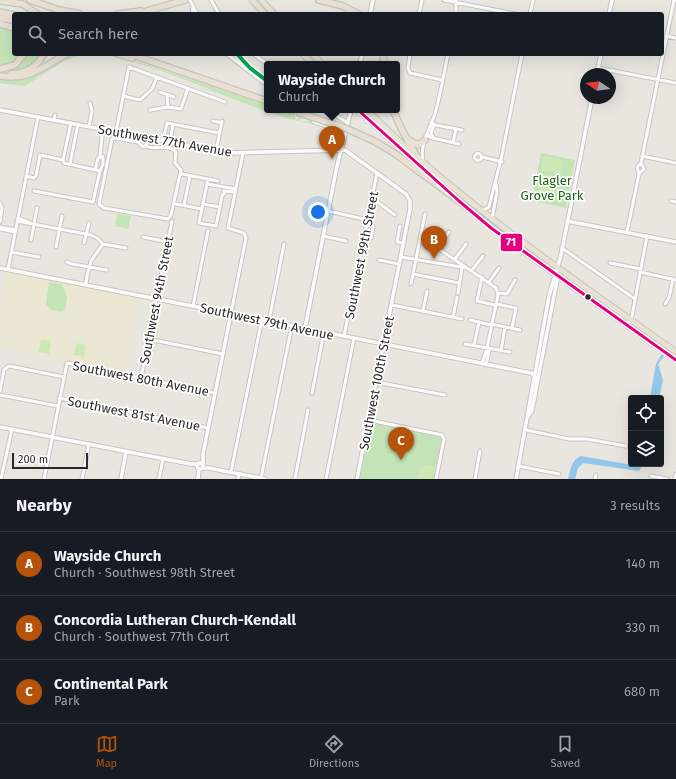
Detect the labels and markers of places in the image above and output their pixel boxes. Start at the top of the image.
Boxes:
pin: A [319,126,345,159]
pin: B [421,226,447,259]
unlabelled marker [583,292,593,302]
pin: C [388,427,414,460]

